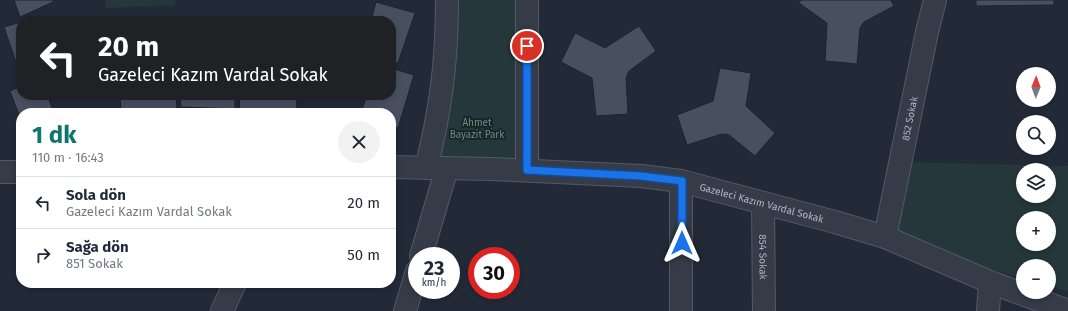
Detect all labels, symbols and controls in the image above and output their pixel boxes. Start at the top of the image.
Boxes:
pin [510,29,544,63]
text: 20 m [98,30,159,63]
icon: left [32,32,84,84]
icon: arrive [516,35,538,57]
text: Gazeleci Kazım Vardal Sokak [98,64,328,86]
north arrow [1016,67,1056,107]
map controls [1016,67,1056,299]
street label: 852 Sokak [900,95,921,142]
button: search [1016,115,1056,155]
park label: Ahmet Bayazit Park [450,117,505,141]
text: 1 dk [32,121,76,149]
button: close [338,121,380,163]
text: 110 m · 16:43 [32,150,104,165]
button: layers [1016,163,1056,203]
street label: Gazeleci Kazım Vardal Sokak [698,181,826,226]
text: Sola dön [66,186,126,204]
icon: left [32,192,54,214]
text: 20 m [347,194,380,212]
text: Gazeleci Kazım Vardal Sokak [66,204,232,219]
button: + [1016,211,1056,251]
position arrow [661,222,703,264]
street label: 854 Sokak [756,234,769,281]
text: Sağa dön [66,238,129,256]
icon: right [32,244,54,266]
text: 50 m [347,246,380,264]
speed limit sign: 30 [468,247,520,299]
text: 851 Sokak [66,256,123,271]
text: 23 [424,256,444,280]
button: − [1016,259,1056,299]
text: km/h [422,277,446,289]

